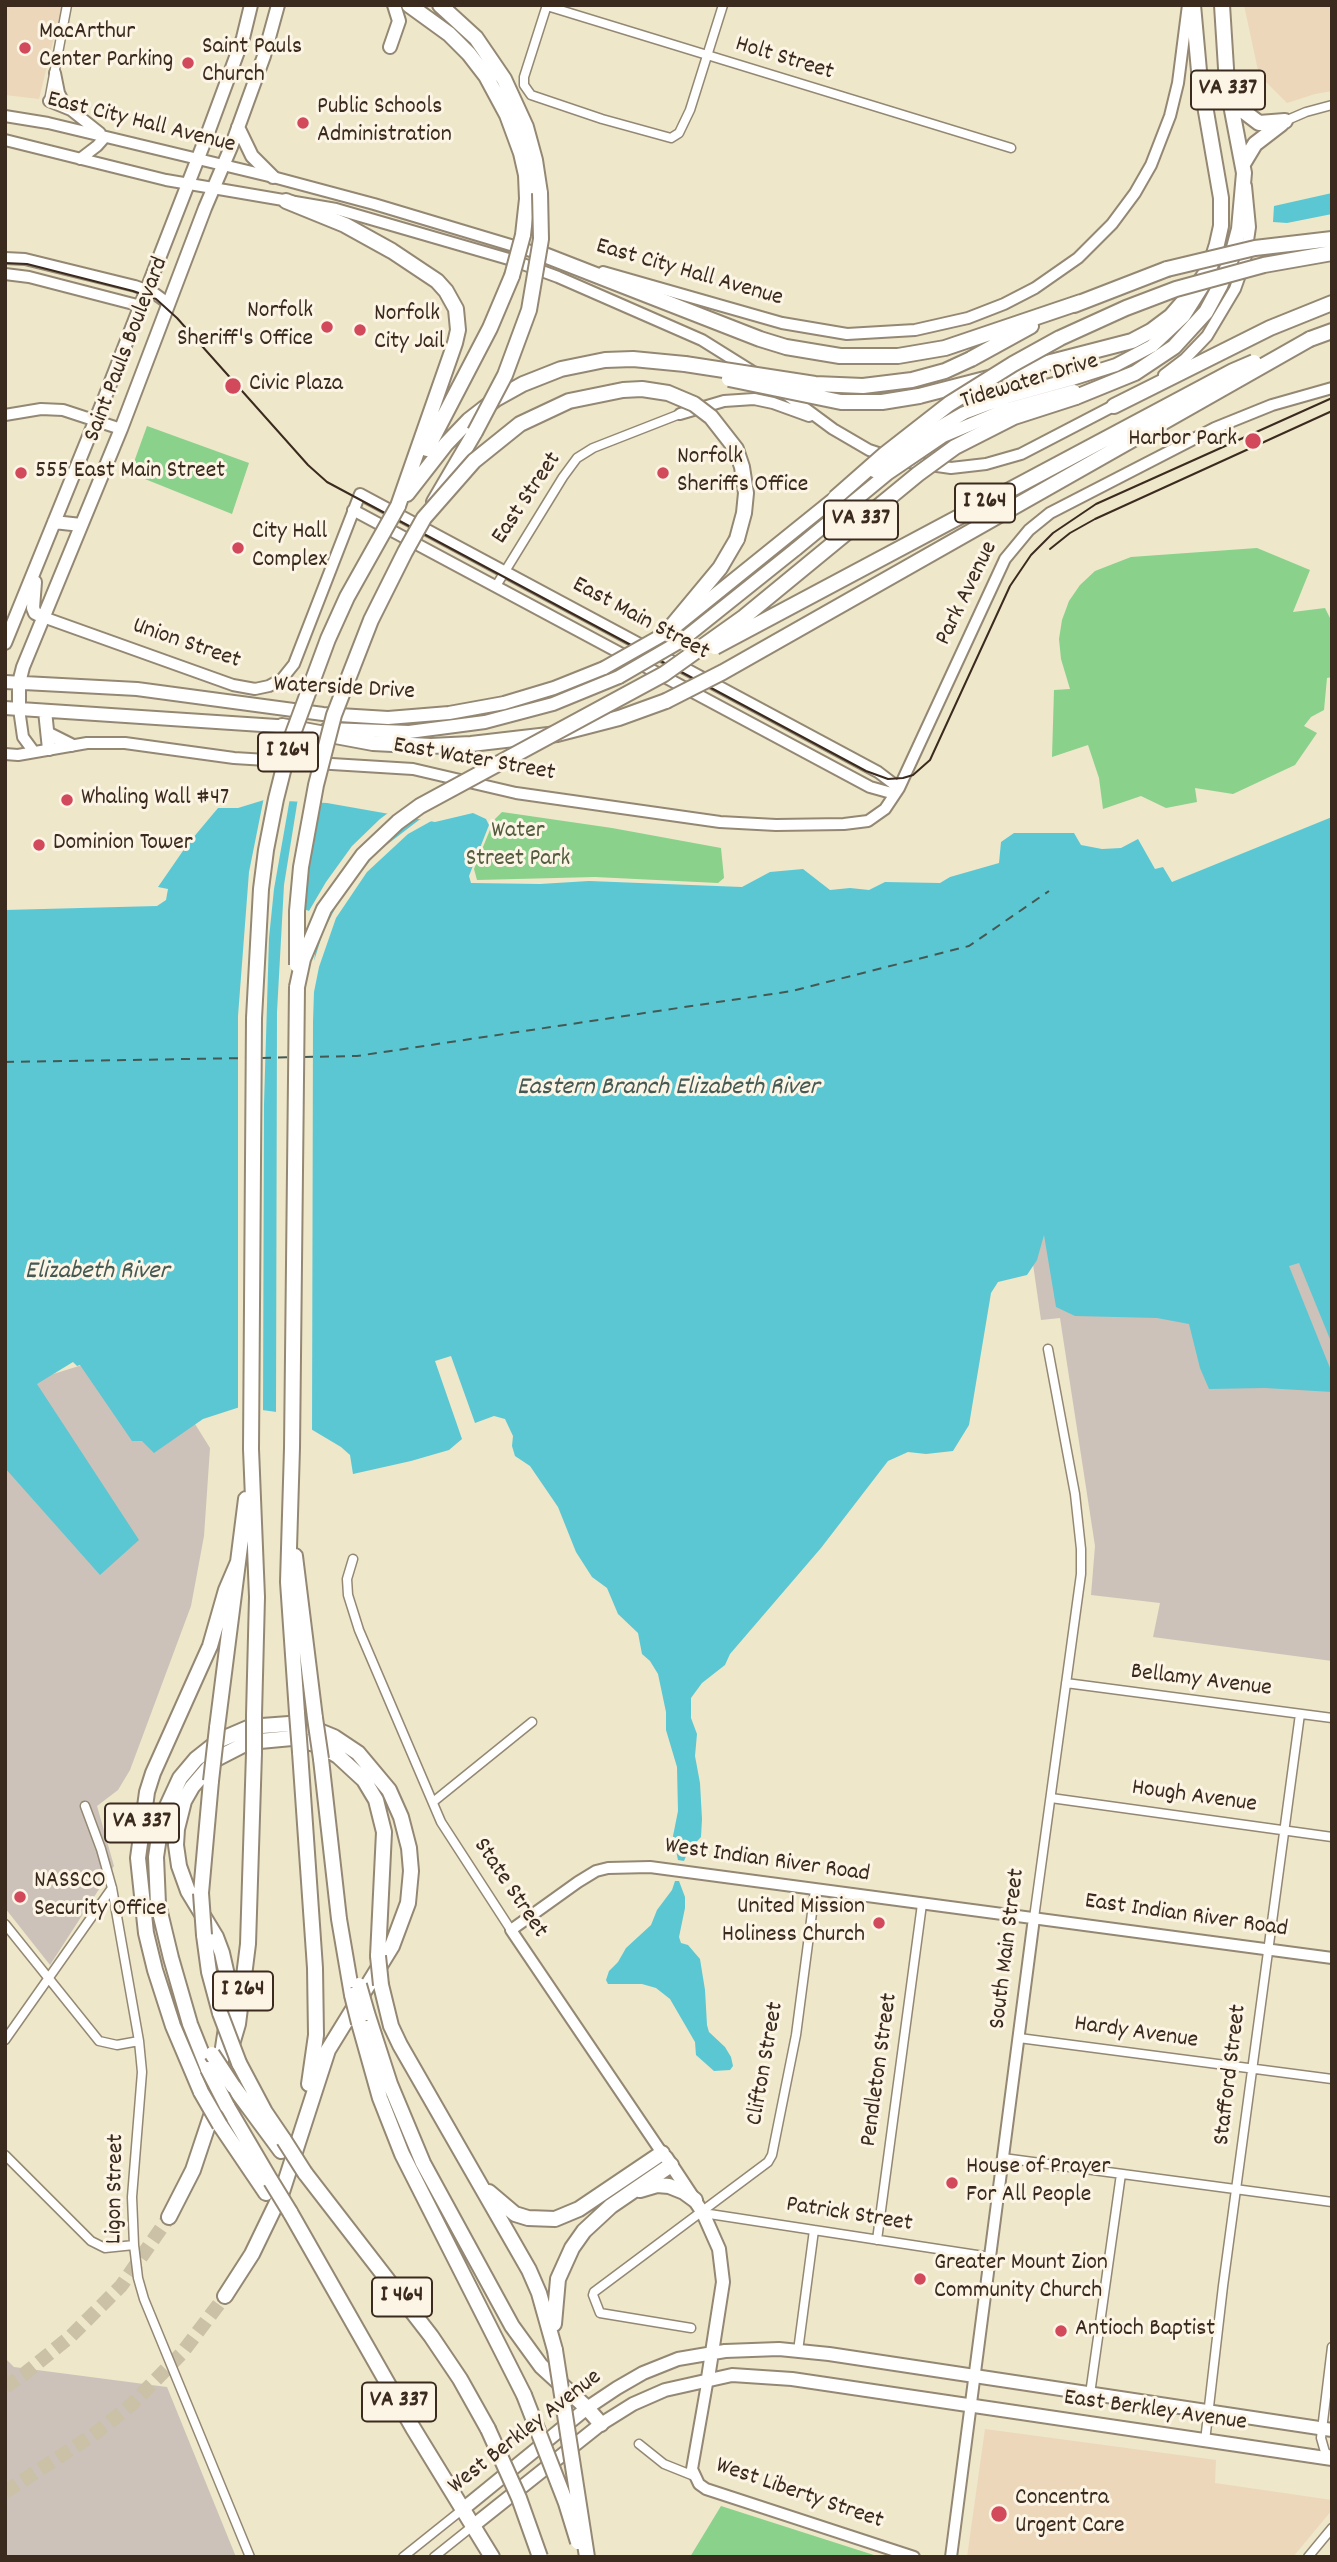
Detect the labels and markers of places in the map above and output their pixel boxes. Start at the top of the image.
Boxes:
place label: MacArthur Center Parking [39,20,173,76]
place label: Saint Pauls Church [202,35,302,91]
marker: MacArthur Center Parking [17,40,33,56]
marker: Saint Pauls Church [180,55,196,71]
place label: Public Schools Administration [317,95,452,151]
marker: Public Schools Administration [295,115,311,131]
place label: Norfolk Sheriff's Office [177,299,313,355]
place label: Norfolk City Jail [374,302,444,358]
marker: Norfolk Sheriff's Office [319,319,335,335]
marker: Norfolk City Jail [352,322,368,338]
place label: Civic Plaza [249,372,343,400]
marker: Civic Plaza [223,376,243,396]
place label: Harbor Park [1128,427,1237,455]
marker: Harbor Park [1243,431,1263,451]
place label: Norfolk Sheriffs Office [677,445,808,501]
place label: 555 East Main Street [35,459,225,487]
marker: 555 East Main Street [13,465,29,481]
marker: Norfolk Sheriffs Office [655,465,671,481]
place label: City Hall Complex [252,520,327,576]
marker: City Hall Complex [230,540,246,556]
place label: Whaling Wall #47 [81,786,229,814]
marker: Whaling Wall #47 [59,792,75,808]
place label: Dominion Tower [53,831,193,859]
marker: Dominion Tower [31,837,47,853]
place label: NASSCO Security Office [34,1869,166,1925]
marker: NASSCO Security Office [12,1889,28,1905]
place label: United Mission Holiness Church [722,1895,865,1951]
marker: United Mission Holiness Church [871,1915,887,1931]
place label: House of Prayer For All People [966,2155,1110,2211]
marker: House of Prayer For All People [944,2175,960,2191]
place label: Greater Mount Zion Community Church [934,2251,1108,2307]
marker: Greater Mount Zion Community Church [912,2271,928,2287]
place label: Antioch Baptist [1075,2317,1215,2345]
marker: Antioch Baptist [1053,2323,1069,2339]
place label: Concentra Urgent Care [1015,2486,1125,2542]
marker: Concentra Urgent Care [989,2504,1009,2524]

